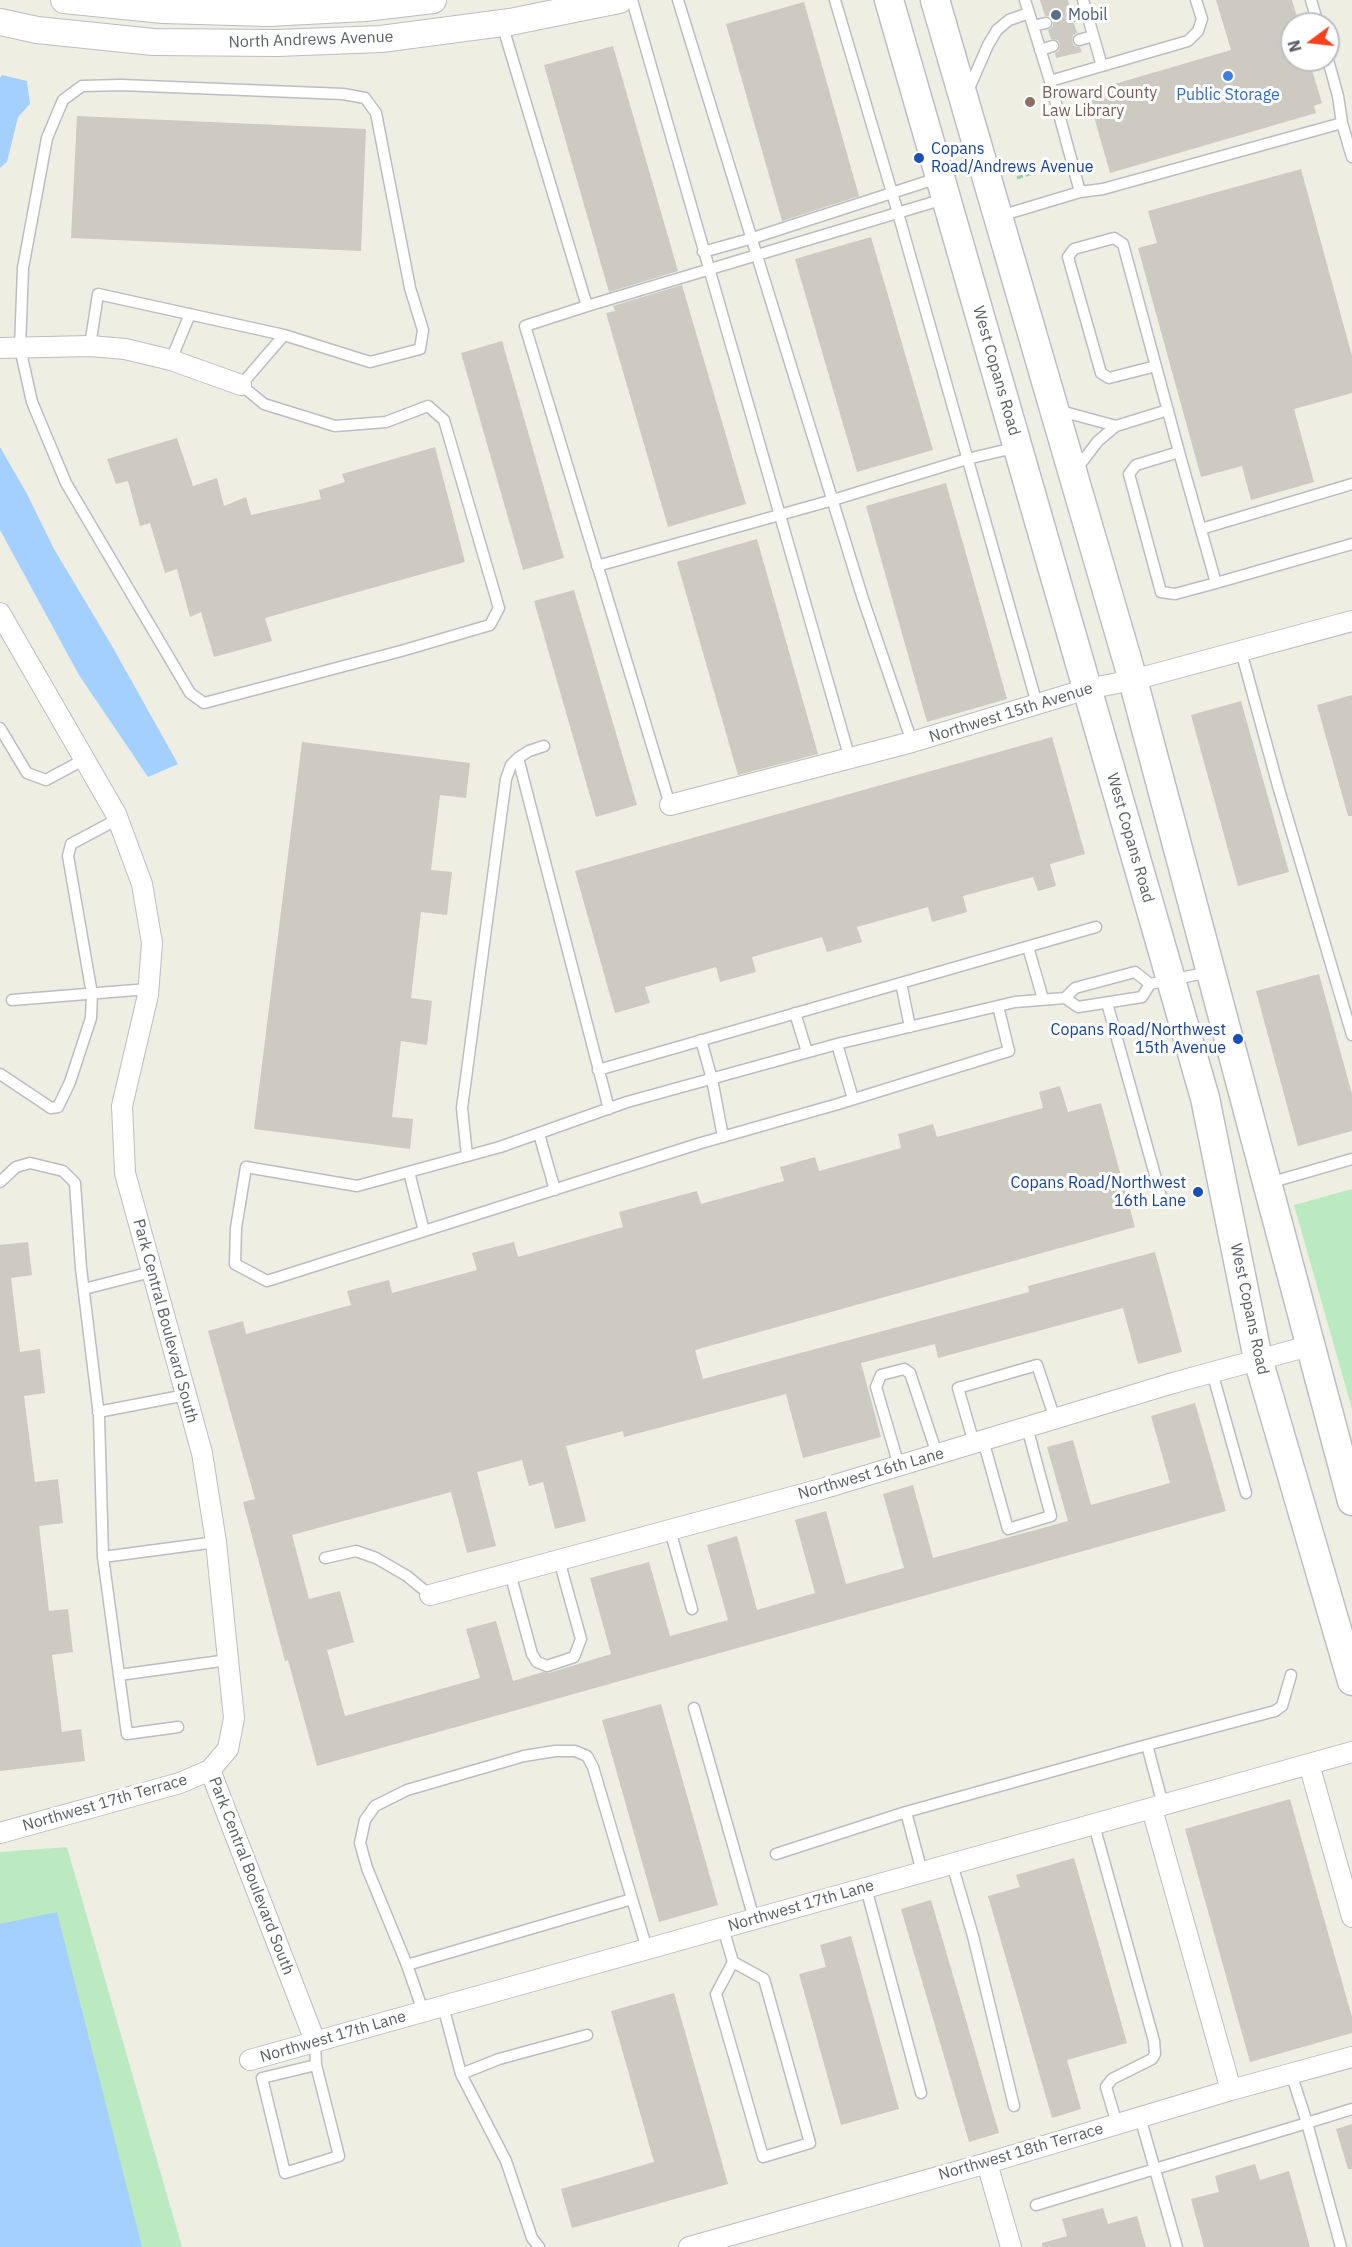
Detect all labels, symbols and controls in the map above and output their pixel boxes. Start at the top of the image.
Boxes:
place label: Mobil [1068,5,1108,25]
marker: Mobil [1049,8,1063,22]
north arrow [1280,12,1340,72]
street label: North Andrews Avenue [228,28,394,52]
text: N [1283,38,1306,54]
marker: Public Storage [1221,69,1235,83]
place label: Broward County Law Library [1042,83,1157,121]
place label: Public Storage [1176,85,1280,105]
marker: Broward County Law Library [1023,95,1037,109]
place label: Copans Road/Andrews Avenue [931,139,1094,177]
marker: Copans Road/Andrews Avenue [912,151,926,165]
street label: West Copans Road [968,304,1024,438]
street label: Northwest 15th Avenue [927,679,1095,747]
street label: West Copans Road [1102,771,1158,905]
place label: Copans Road/Northwest 15th Avenue [1051,1020,1226,1058]
marker: Copans Road/Northwest 15th Avenue [1231,1032,1245,1046]
place label: Copans Road/Northwest 16th Lane [1011,1173,1186,1211]
marker: Copans Road/Northwest 16th Lane [1191,1185,1205,1199]
street label: Park Central Boulevard South [128,1217,202,1425]
street label: West Copans Road [1226,1241,1272,1377]
street label: Northwest 16th Lane [796,1444,946,1504]
street label: Northwest 17th Terrace [20,1770,190,1836]
street label: Park Central Boulevard South [204,1774,298,1978]
street label: Northwest 17th Lane [726,1876,876,1936]
street label: Northwest 17th Lane [258,2007,408,2067]
street label: Northwest 18th Terrace [936,2119,1106,2185]

